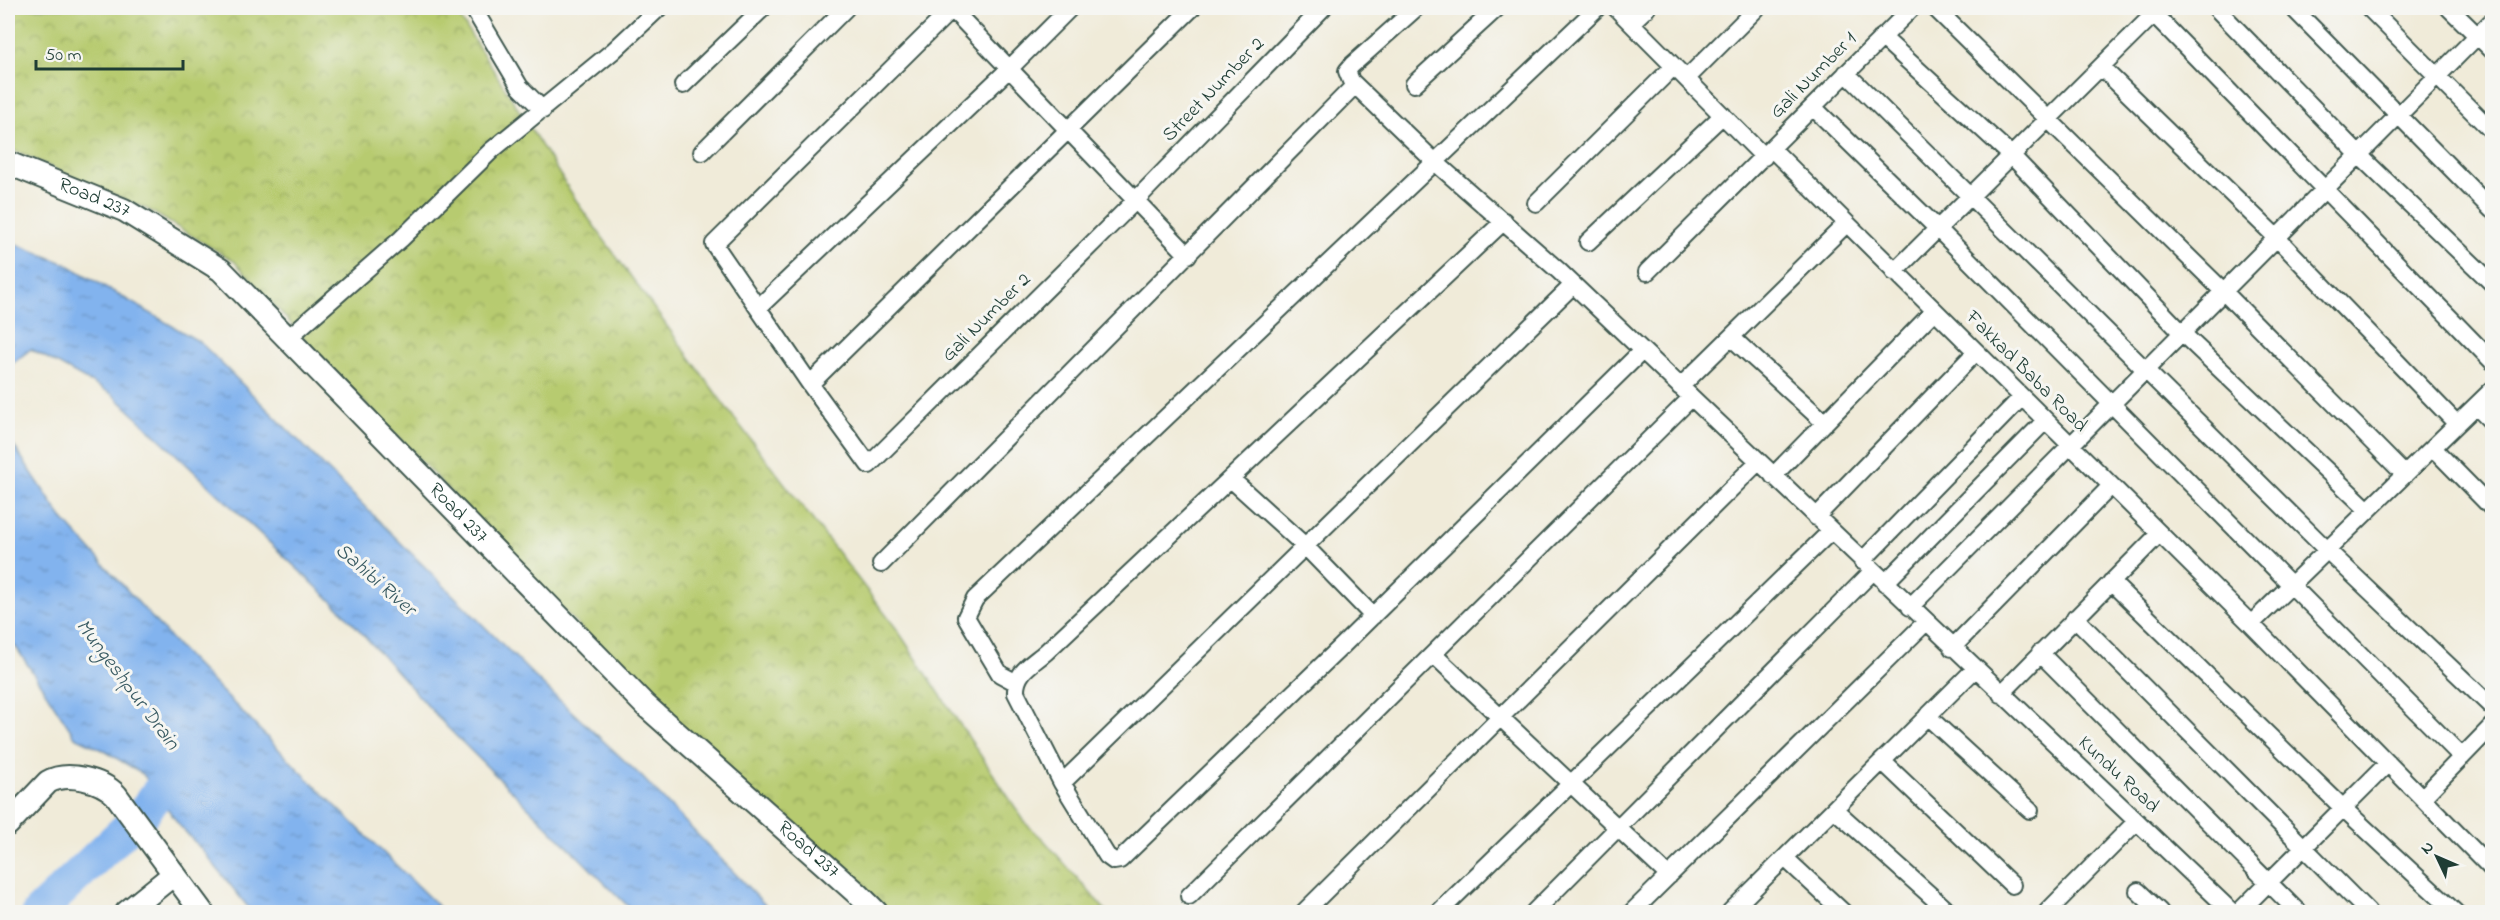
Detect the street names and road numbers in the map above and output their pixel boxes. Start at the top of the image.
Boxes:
street label: Gali Number 1 [1764,26,1864,126]
street label: Street Number 2 [1156,31,1272,149]
street label: Road 237 [54,170,136,225]
street label: Gali Number 2 [936,267,1038,369]
street label: Fakkad Baba Road [1958,304,2094,440]
street label: Road 237 [422,476,495,550]
street label: Kundu Road [2071,730,2165,820]
street label: Road 237 [771,814,846,886]

